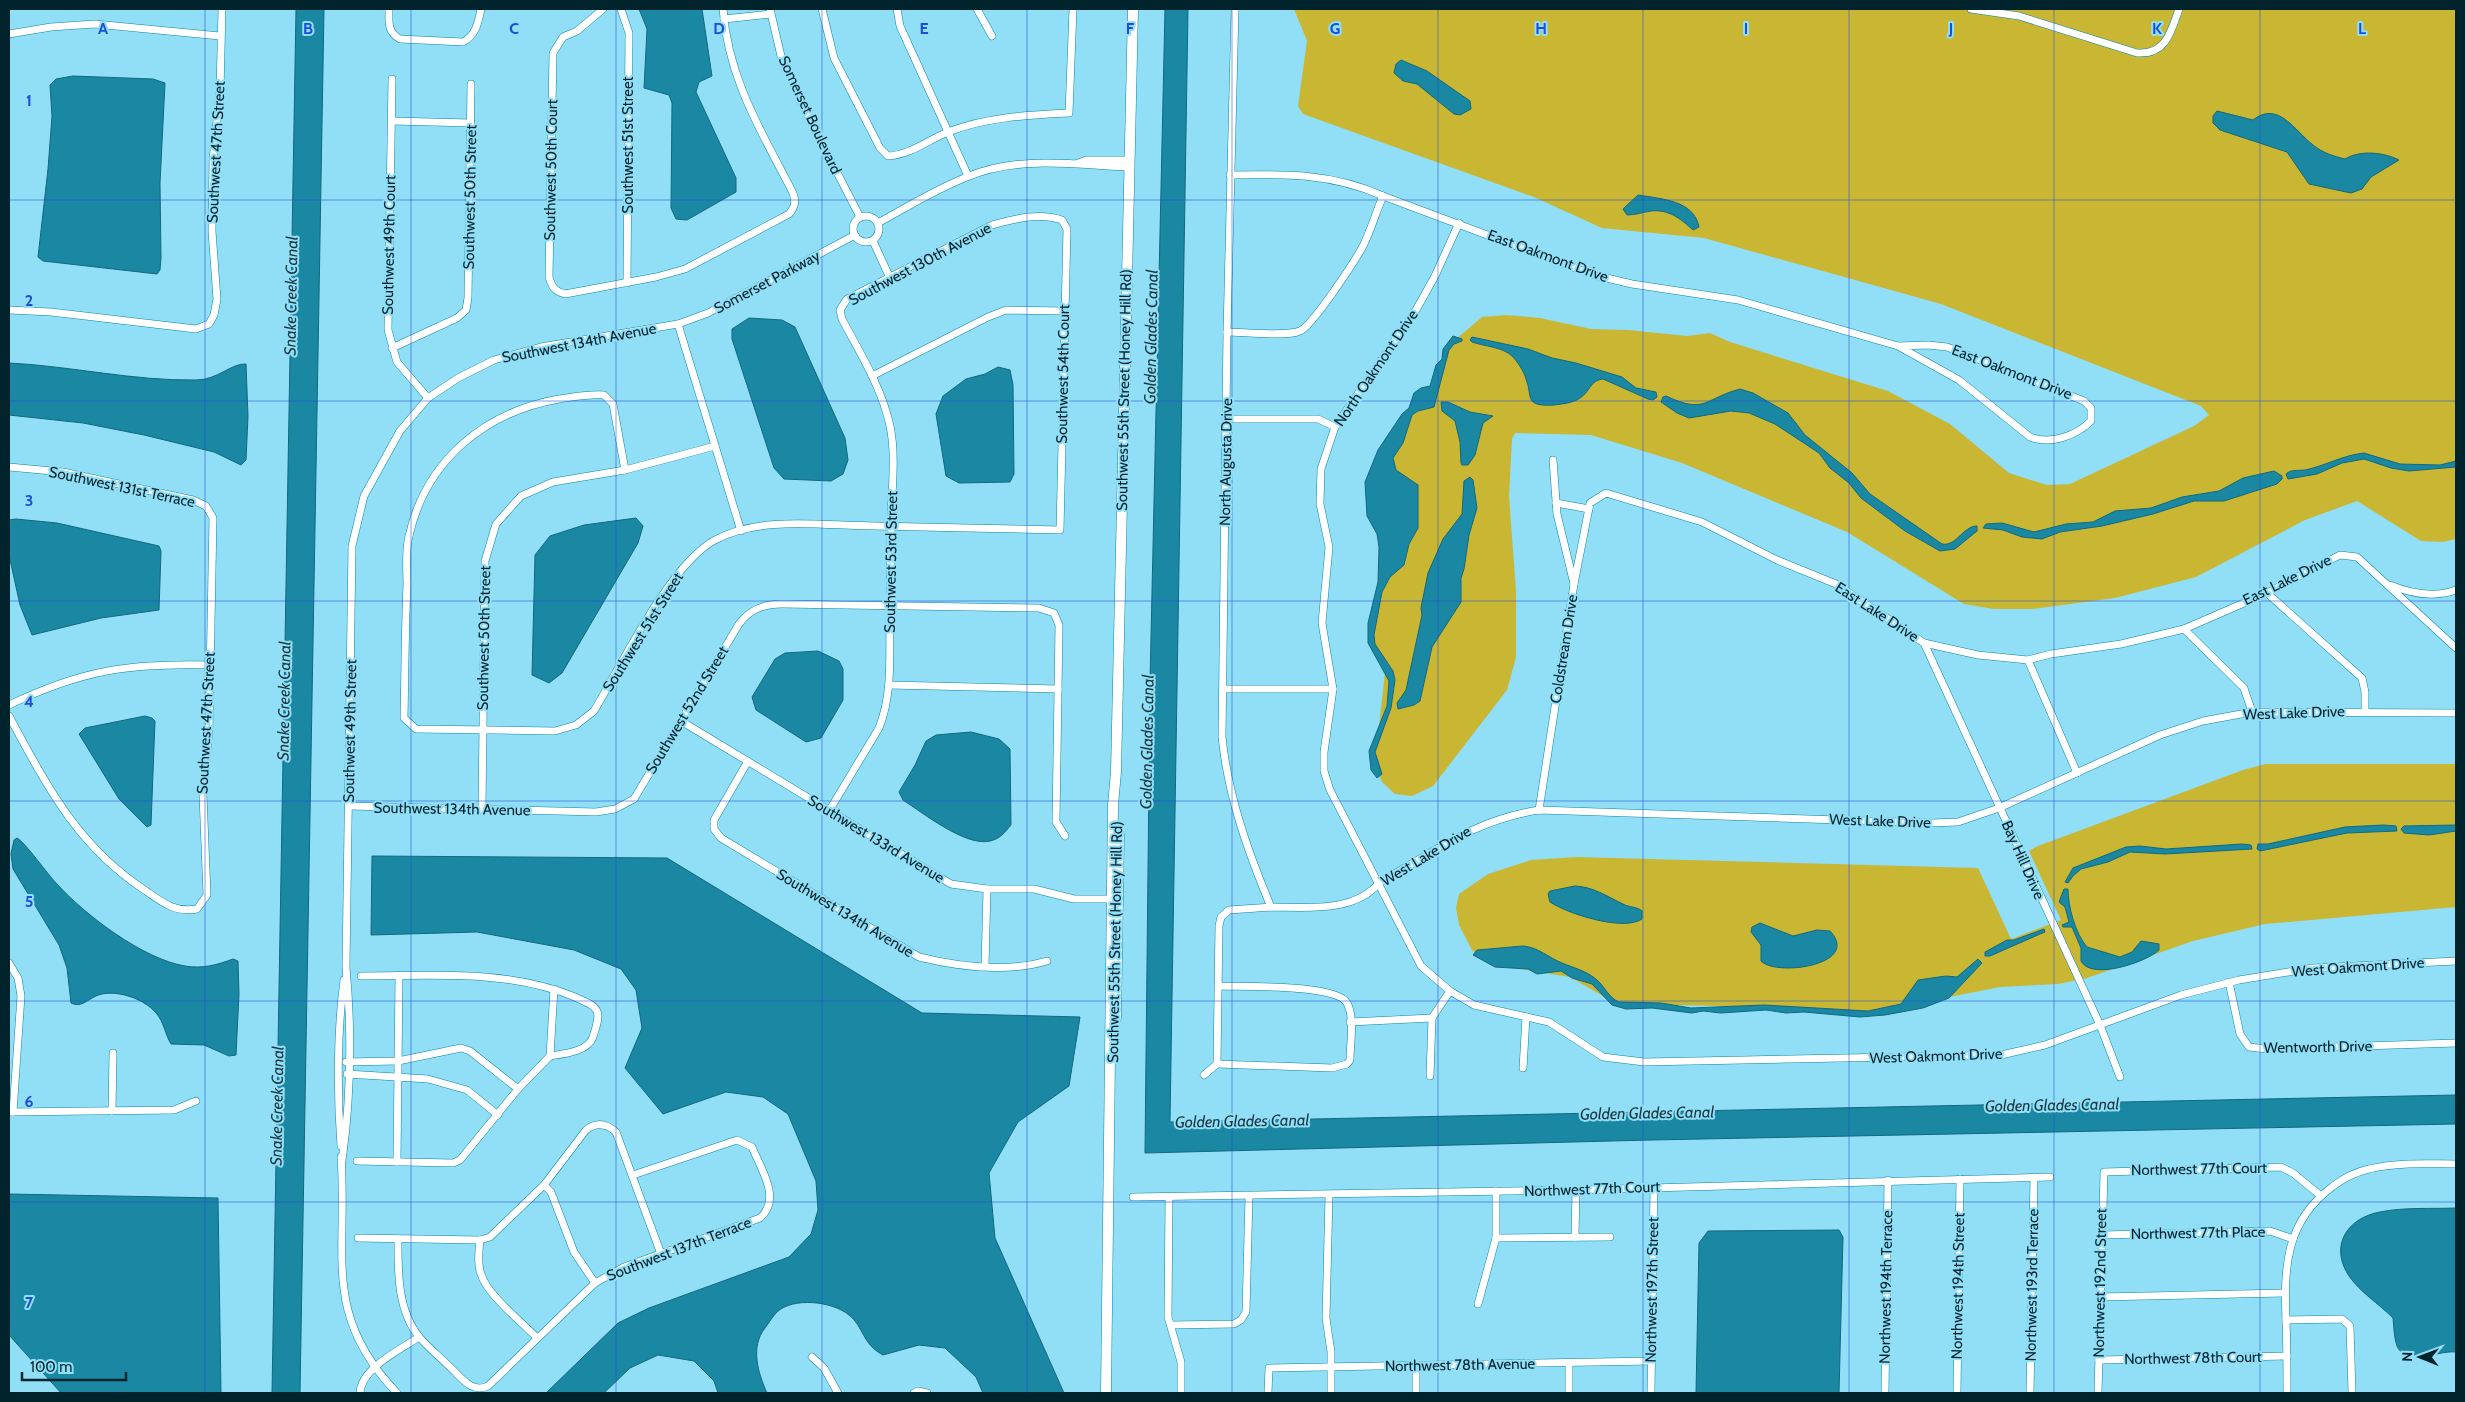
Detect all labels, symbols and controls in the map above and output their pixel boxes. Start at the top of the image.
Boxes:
text: A [98,19,108,38]
text: B [303,19,313,38]
text: C [509,19,519,38]
text: D [713,19,725,38]
text: E [919,19,929,38]
text: F [1126,19,1135,38]
text: G [1330,19,1340,38]
text: H [1535,19,1547,38]
text: I [1744,19,1748,38]
text: J [1948,19,1953,38]
text: K [2152,19,2162,38]
text: L [2358,19,2366,38]
street label: Somerset Boulevard [775,53,845,177]
street label: Southwest 51st Street [619,76,637,214]
street label: Southwest 47th Street [203,80,229,224]
text: 1 [26,91,32,110]
street label: Southwest 50th Court [541,99,561,241]
street label: Southwest 50th Street [460,124,480,270]
street label: Southwest 49th Court [379,175,399,315]
street label: Southwest 130th Avenue [846,219,995,309]
street label: East Oakmont Drive [1485,226,1611,286]
water label: Snake Creek Canal [280,236,302,356]
street label: Somerset Parkway [711,246,823,317]
street label: Southwest 55th Street (Honey Hill Rd) [1113,269,1135,511]
water label: Golden Glades Canal [1140,269,1162,404]
text: 2 [25,291,33,310]
street label: Southwest 54th Court [1053,304,1073,444]
street label: North Oakmont Drive [1330,306,1422,430]
street label: Southwest 134th Avenue [500,319,658,367]
street label: East Oakmont Drive [1949,341,2075,403]
street label: North Augusta Drive [1216,398,1236,526]
street label: Southwest 131st Terrace [47,463,197,511]
text: 3 [25,491,33,510]
street label: Southwest 53rd Street [881,491,901,633]
street label: East Lake Drive [2240,551,2334,609]
street label: Southwest 50th Street [474,565,494,711]
street label: Southwest 51st Street [599,569,687,695]
street label: East Lake Drive [1832,578,1922,646]
street label: Coldstream Drive [1547,593,1582,705]
water label: Snake Creek Canal [273,641,295,761]
street label: Southwest 52nd Street [642,643,732,777]
street label: Southwest 47th Street [193,651,219,795]
street label: Southwest 49th Street [340,659,360,803]
water label: Golden Glades Canal [1136,674,1158,809]
text: 4 [24,692,34,711]
street label: West Lake Drive [2243,702,2345,724]
street label: Southwest 133rd Avenue [805,791,948,887]
street label: Southwest 134th Avenue [373,799,531,819]
street label: West Lake Drive [1829,810,1931,832]
street label: Bay Hill Drive [1998,818,2049,903]
street label: Southwest 55th Street (Honey Hill Rd) [1104,821,1126,1063]
street label: West Lake Drive [1378,822,1475,890]
street label: Southwest 134th Avenue [773,865,917,961]
text: 5 [25,892,33,911]
street label: West Oakmont Drive [2291,953,2425,981]
street label: Wentworth Drive [2264,1037,2373,1057]
street label: West Oakmont Drive [1869,1045,2003,1067]
water label: Snake Creek Canal [266,1046,288,1166]
text: 6 [25,1092,34,1111]
water label: Golden Glades Canal [1985,1094,2120,1116]
water label: Golden Glades Canal [1580,1102,1715,1124]
water label: Golden Glades Canal [1175,1110,1310,1132]
street label: Northwest 77th Court [2131,1159,2267,1179]
street label: Northwest 77th Court [1524,1178,1660,1200]
street label: Northwest 193rd Terrace [2022,1208,2042,1362]
street label: Northwest 192nd Street [2090,1208,2110,1358]
street label: Northwest 194th Terrace [1876,1210,1896,1364]
street label: Northwest 194th Street [1948,1212,1968,1360]
street label: Southwest 137th Terrace [604,1213,754,1285]
street label: Northwest 197th Street [1642,1217,1662,1363]
street label: Northwest 77th Place [2130,1223,2266,1243]
text: 7 [25,1293,34,1312]
north arrow [2395,1332,2445,1382]
street label: Northwest 78th Court [2124,1348,2262,1368]
scale bar [22,1350,126,1382]
text: N [2398,1352,2416,1362]
street label: Northwest 78th Avenue [1385,1355,1536,1375]
text: 100 m [30,1358,72,1376]

